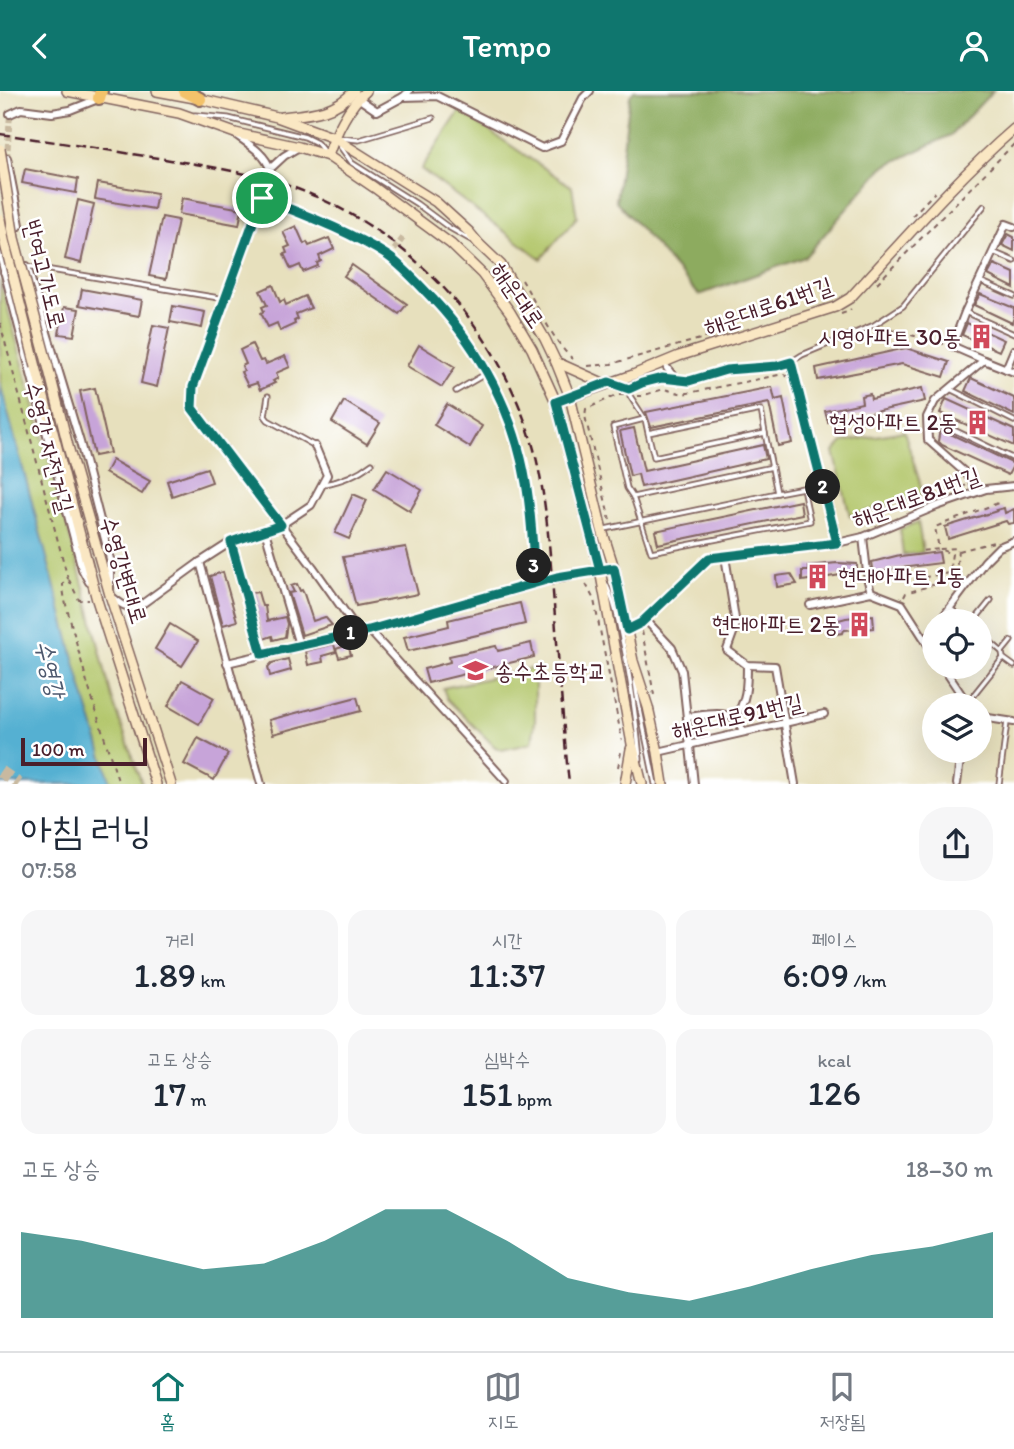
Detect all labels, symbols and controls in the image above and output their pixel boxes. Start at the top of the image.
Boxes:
icon: back [21,27,59,65]
text: Tempo [463,27,552,65]
icon: person [955,27,993,65]
pin [232,168,292,228]
icon: arrive [243,179,281,217]
street label: 반여고가도로 [18,217,72,331]
street label: 해운대로 [485,257,551,333]
street label: 해운대로61번길 [700,271,836,341]
place label: 시영아파트 30동 [818,323,961,351]
building icon: 시영아파트 30동 [967,323,995,351]
street label: 수영강 자전거길 [18,378,80,516]
place label: 협성아파트 2동 [829,408,957,436]
building icon: 협성아파트 2동 [963,408,991,436]
street label: 해운대로81번길 [848,461,984,533]
pin: 2 [806,469,840,505]
text: 2 [818,475,828,498]
street label: 수영강변대로 [94,513,154,627]
pin: 3 [516,549,552,583]
text: 3 [528,554,539,577]
building icon: 현대아파트 1동 [804,562,832,590]
place label: 현대아파트 1동 [838,562,965,590]
map controls [922,609,992,763]
button: locate [922,609,992,679]
place label: 현대아파트 2동 [712,610,840,638]
building icon: 현대아파트 2동 [846,610,874,638]
pin: 1 [334,615,368,651]
text: 1 [346,621,355,644]
water label: 수영강 [29,637,72,703]
school or university icon: 송수초등학교 [461,657,489,685]
place label: 송수초등학교 [495,657,606,685]
street label: 해운대로91번길 [669,687,805,745]
button: layers [922,693,992,763]
scale bar [21,735,147,767]
text: 100 m [32,738,84,761]
text: 아침 러닝 [21,807,152,853]
button: share [919,807,993,881]
text: 07:58 [21,856,77,884]
text: 거리 [164,929,195,952]
text: 시간 [492,929,522,952]
text: 페이스 [811,929,857,952]
text: 1.89 [134,954,196,996]
text: 11:37 [468,954,546,996]
text: 6:09 [782,954,849,996]
text: km [196,969,226,992]
text: /km [849,969,887,992]
text: 고도 상승 [147,1048,212,1071]
text: 심박수 [484,1048,530,1071]
text: kcal [817,1049,851,1072]
text: 126 [808,1072,861,1114]
text: 17 [153,1073,186,1115]
text: 151 [462,1073,513,1115]
text: m [186,1088,207,1111]
text: bpm [513,1088,552,1111]
text: 고도 상승 [21,1155,100,1183]
text: 18–30 m [906,1155,993,1183]
tab: 홈 [149,1368,187,1435]
tab: 지도 [484,1368,522,1435]
tab: 저장됨 [819,1368,865,1435]

